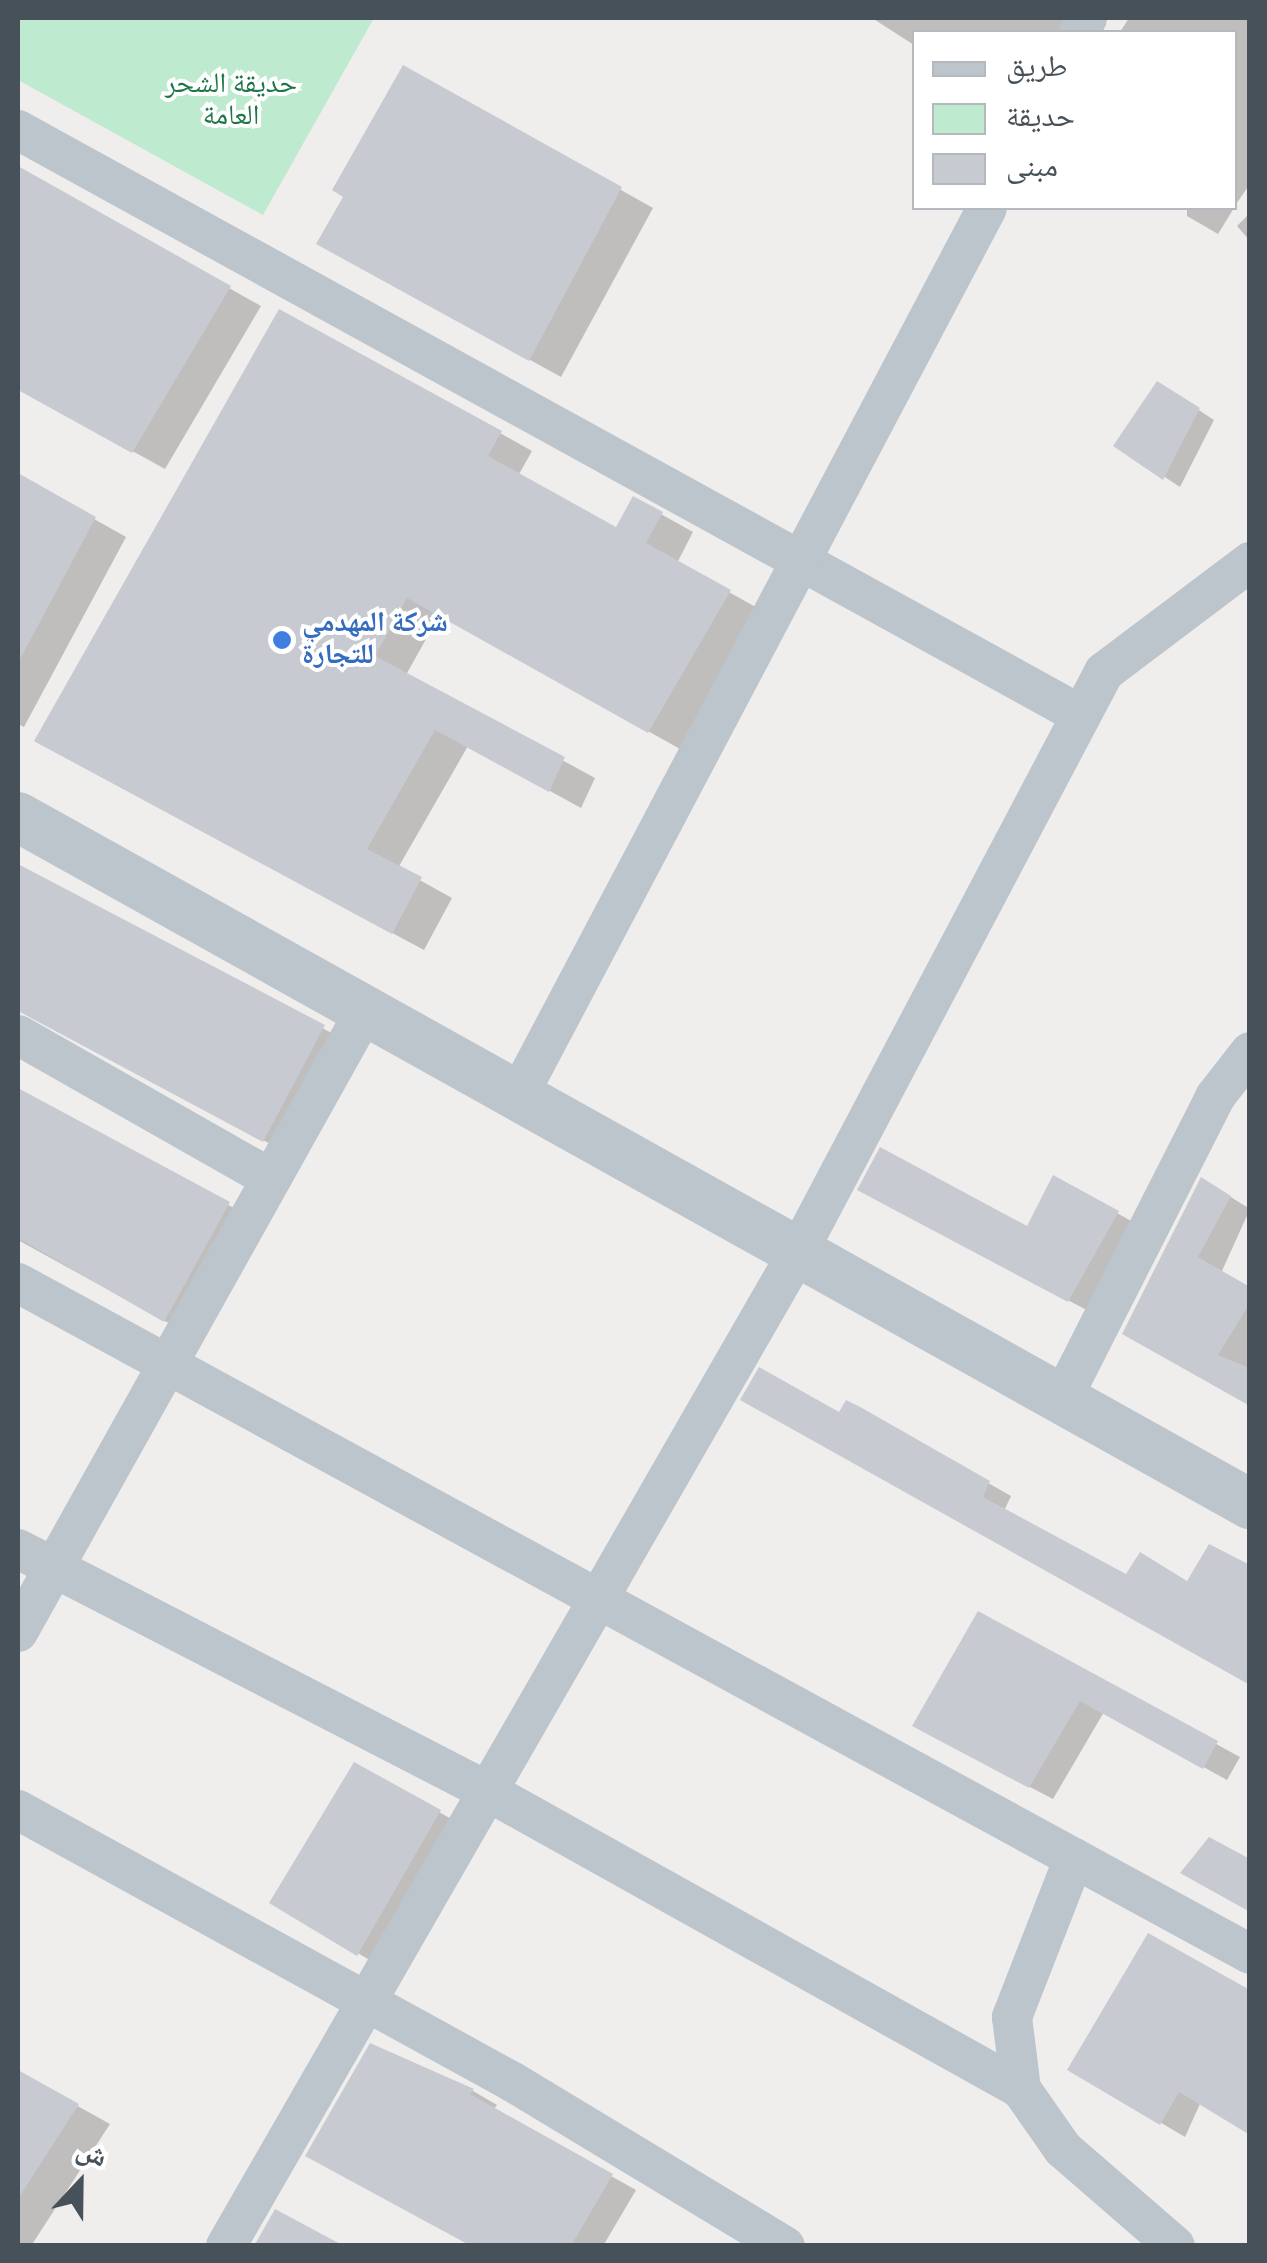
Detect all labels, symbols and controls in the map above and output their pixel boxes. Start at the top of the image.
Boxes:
legend [912,30,1237,210]
text: طريق [1006,50,1067,87]
park label: حديقة الشحر العامة [165,68,297,134]
text: حديقة [1006,100,1075,137]
text: مبنى [1006,150,1058,187]
place label: شركة المهدمي للتجارة [302,607,448,673]
marker: شركة المهدمي للتجارة [271,629,293,651]
north arrow [30,2133,130,2233]
text: ش [71,2133,112,2177]

